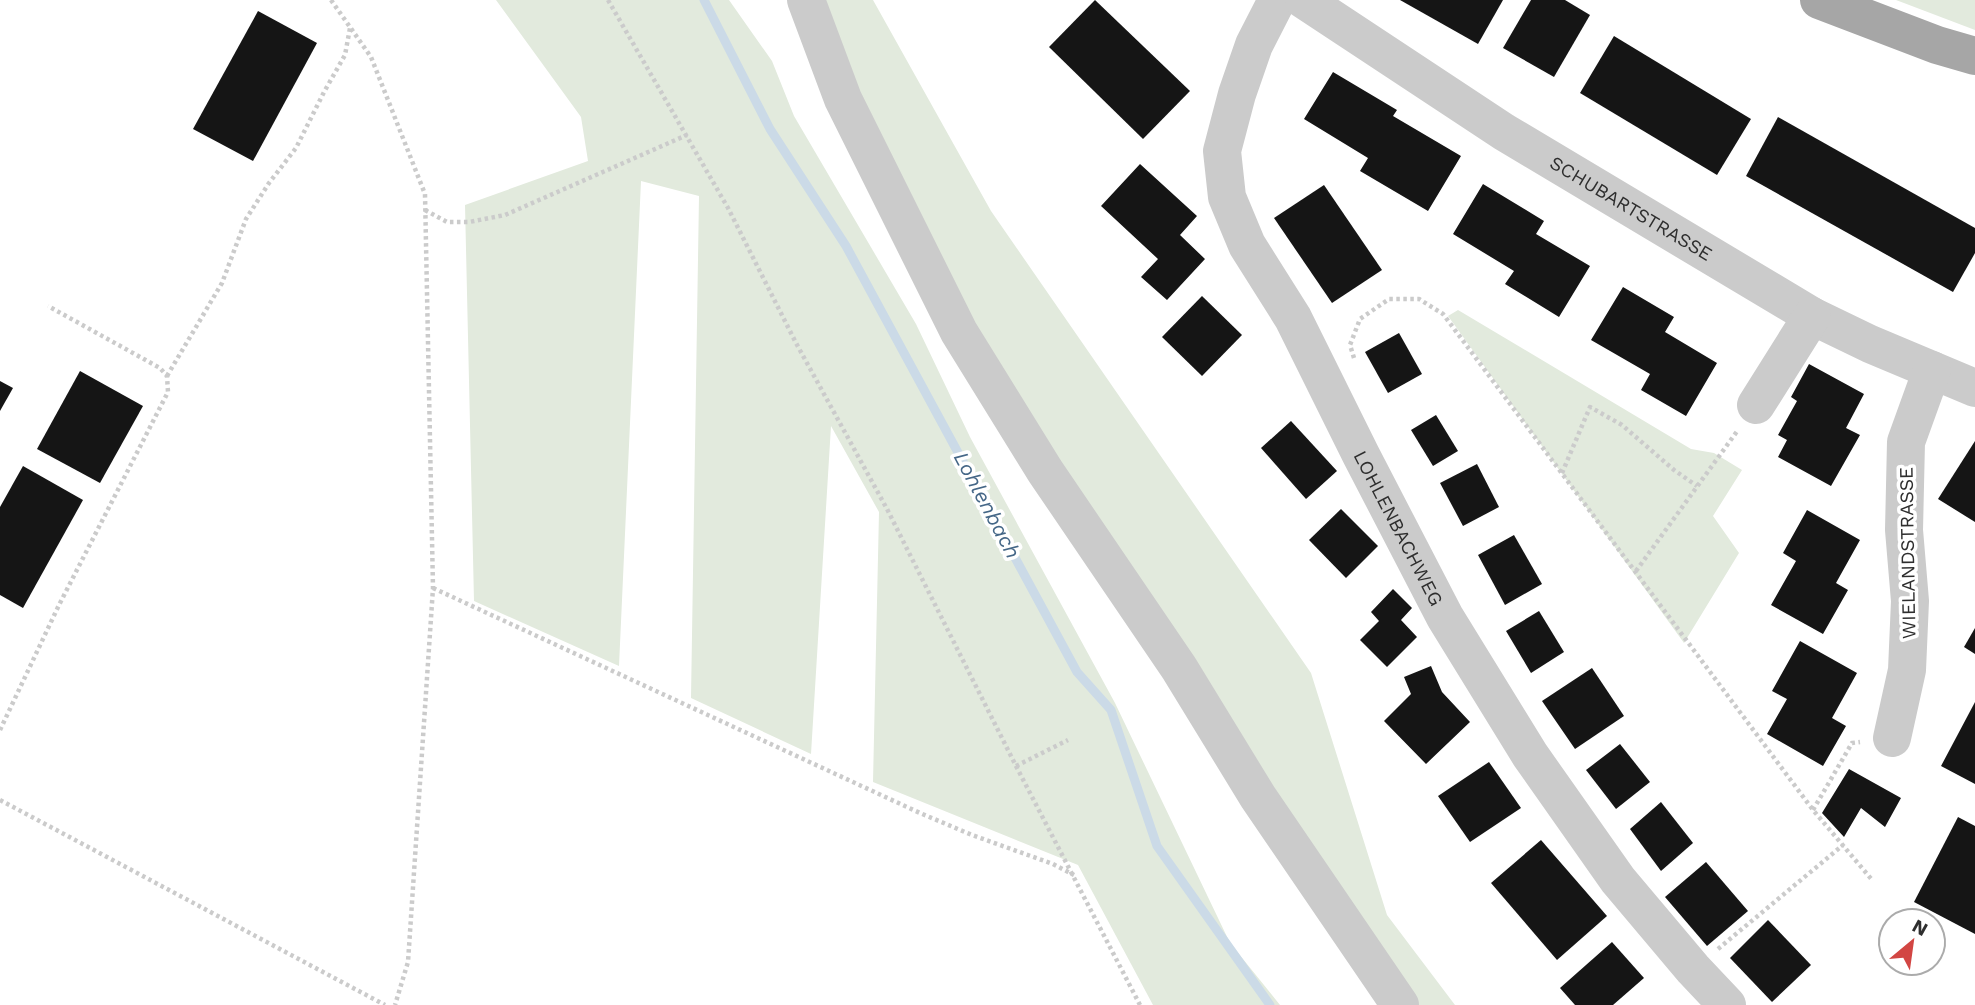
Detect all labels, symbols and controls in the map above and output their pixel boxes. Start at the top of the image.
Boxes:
street label: SCHUBARTSTRASSE [1546,151,1717,266]
water label: Lohlenbach [949,447,1026,563]
street label: LOHLENBACHWEG [1349,447,1448,610]
street label: WIELANDSTRASSE [1894,467,1921,639]
north arrow [1877,907,1947,977]
text: N [1908,914,1932,941]

